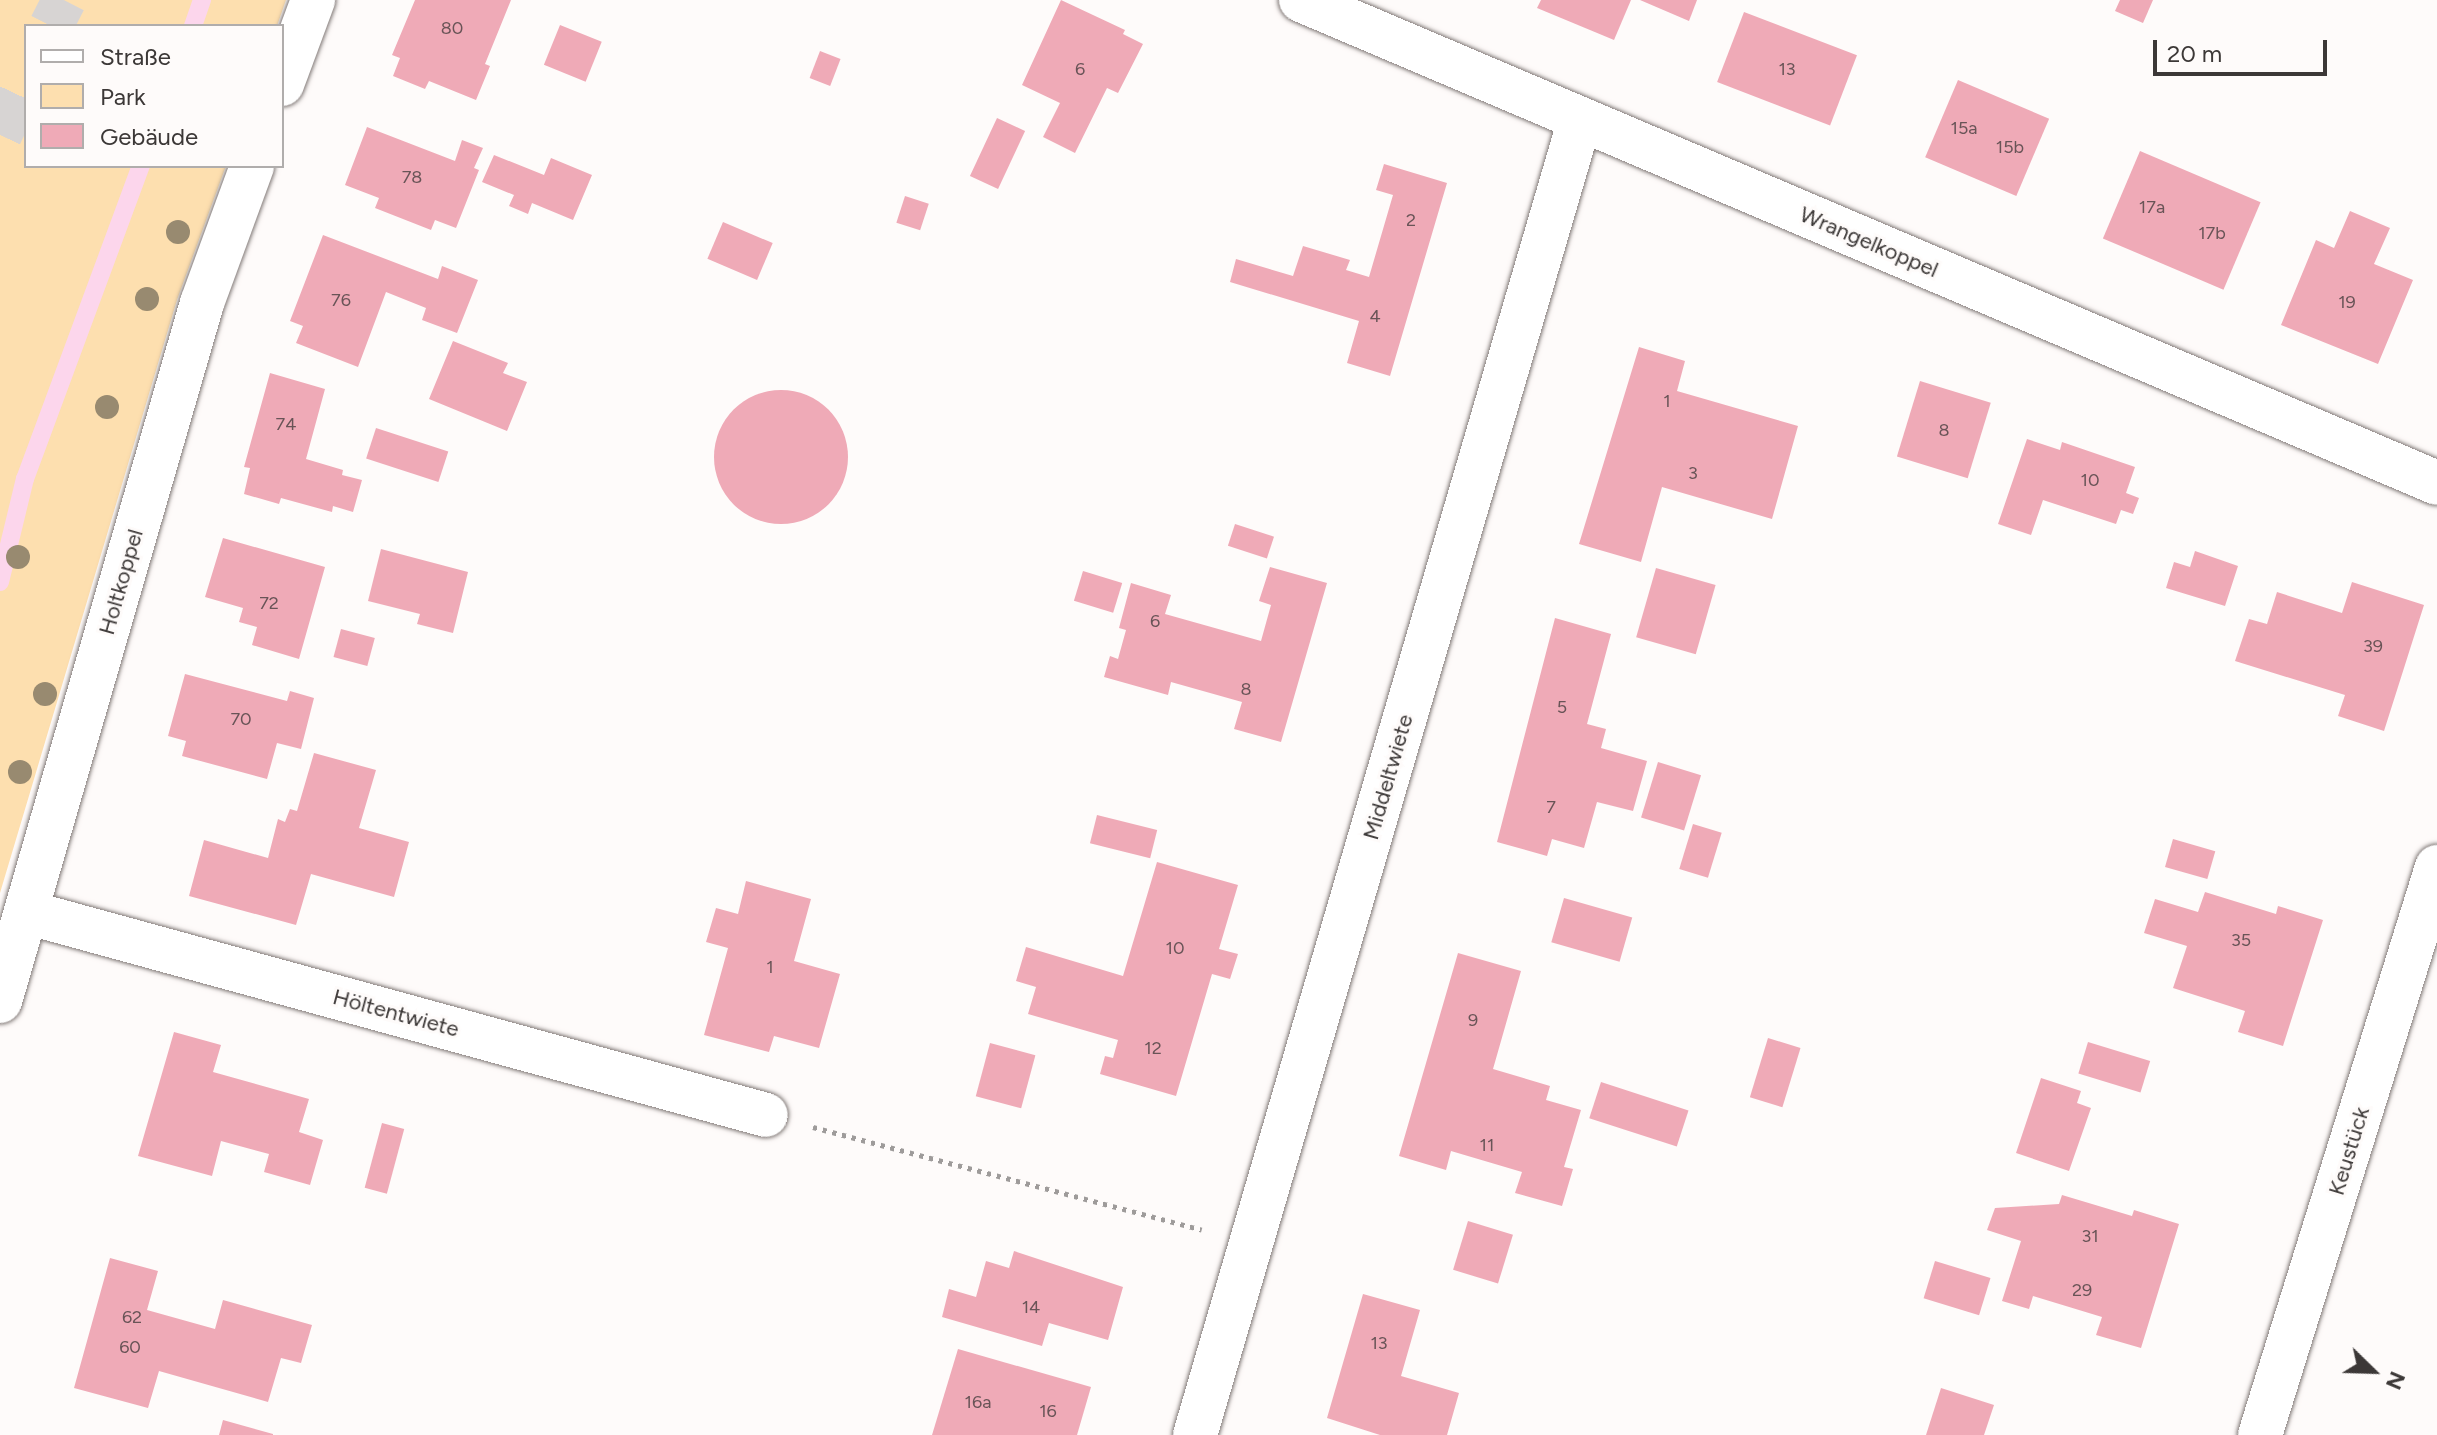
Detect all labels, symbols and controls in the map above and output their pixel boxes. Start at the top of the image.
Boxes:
house number: 80 [441,17,463,39]
legend [24,24,284,168]
scale bar [2157,24,2331,74]
text: 20 m [2167,39,2222,68]
text: Straße [100,42,171,71]
house number: 6 [1075,58,1085,80]
house number: 13 [1778,58,1796,80]
text: Park [100,82,146,111]
house number: 15a [1951,117,1977,139]
text: Gebäude [100,122,198,151]
house number: 15b [1996,136,2024,158]
house number: 78 [402,166,422,188]
house number: 17a [2139,196,2165,218]
street label: Wrangelkoppel [1796,201,1942,283]
house number: 2 [1406,209,1416,231]
house number: 17b [2198,222,2226,244]
house number: 76 [331,289,351,311]
house number: 19 [2338,291,2356,313]
house number: 4 [1369,305,1381,327]
house number: 1 [1663,390,1671,412]
house number: 74 [276,413,296,435]
house number: 8 [1938,419,1950,441]
house number: 3 [1688,462,1698,484]
house number: 10 [2081,469,2099,491]
street label: Holtkoppel [93,526,149,638]
house number: 72 [259,592,279,614]
house number: 6 [1150,610,1160,632]
house number: 39 [2363,635,2383,657]
house number: 8 [1240,678,1252,700]
house number: 5 [1557,696,1567,718]
house number: 70 [230,708,252,730]
street label: Middeltwiete [1357,711,1419,843]
house number: 7 [1546,796,1556,818]
house number: 35 [2231,929,2251,951]
house number: 10 [1166,937,1184,959]
house number: 1 [766,956,774,978]
street label: Höltentwiete [330,983,462,1043]
house number: 9 [1468,1009,1478,1031]
house number: 12 [1144,1037,1162,1059]
street label: Keustück [2323,1104,2375,1198]
house number: 11 [1480,1134,1494,1156]
house number: 31 [2081,1225,2099,1247]
house number: 29 [2072,1279,2092,1301]
house number: 14 [1022,1296,1040,1318]
house number: 62 [122,1306,142,1328]
north arrow [2333,1331,2413,1411]
house number: 13 [1370,1332,1388,1354]
house number: 60 [119,1336,141,1358]
text: N [2380,1367,2411,1394]
house number: 16a [965,1391,991,1413]
house number: 16 [1039,1400,1057,1422]

